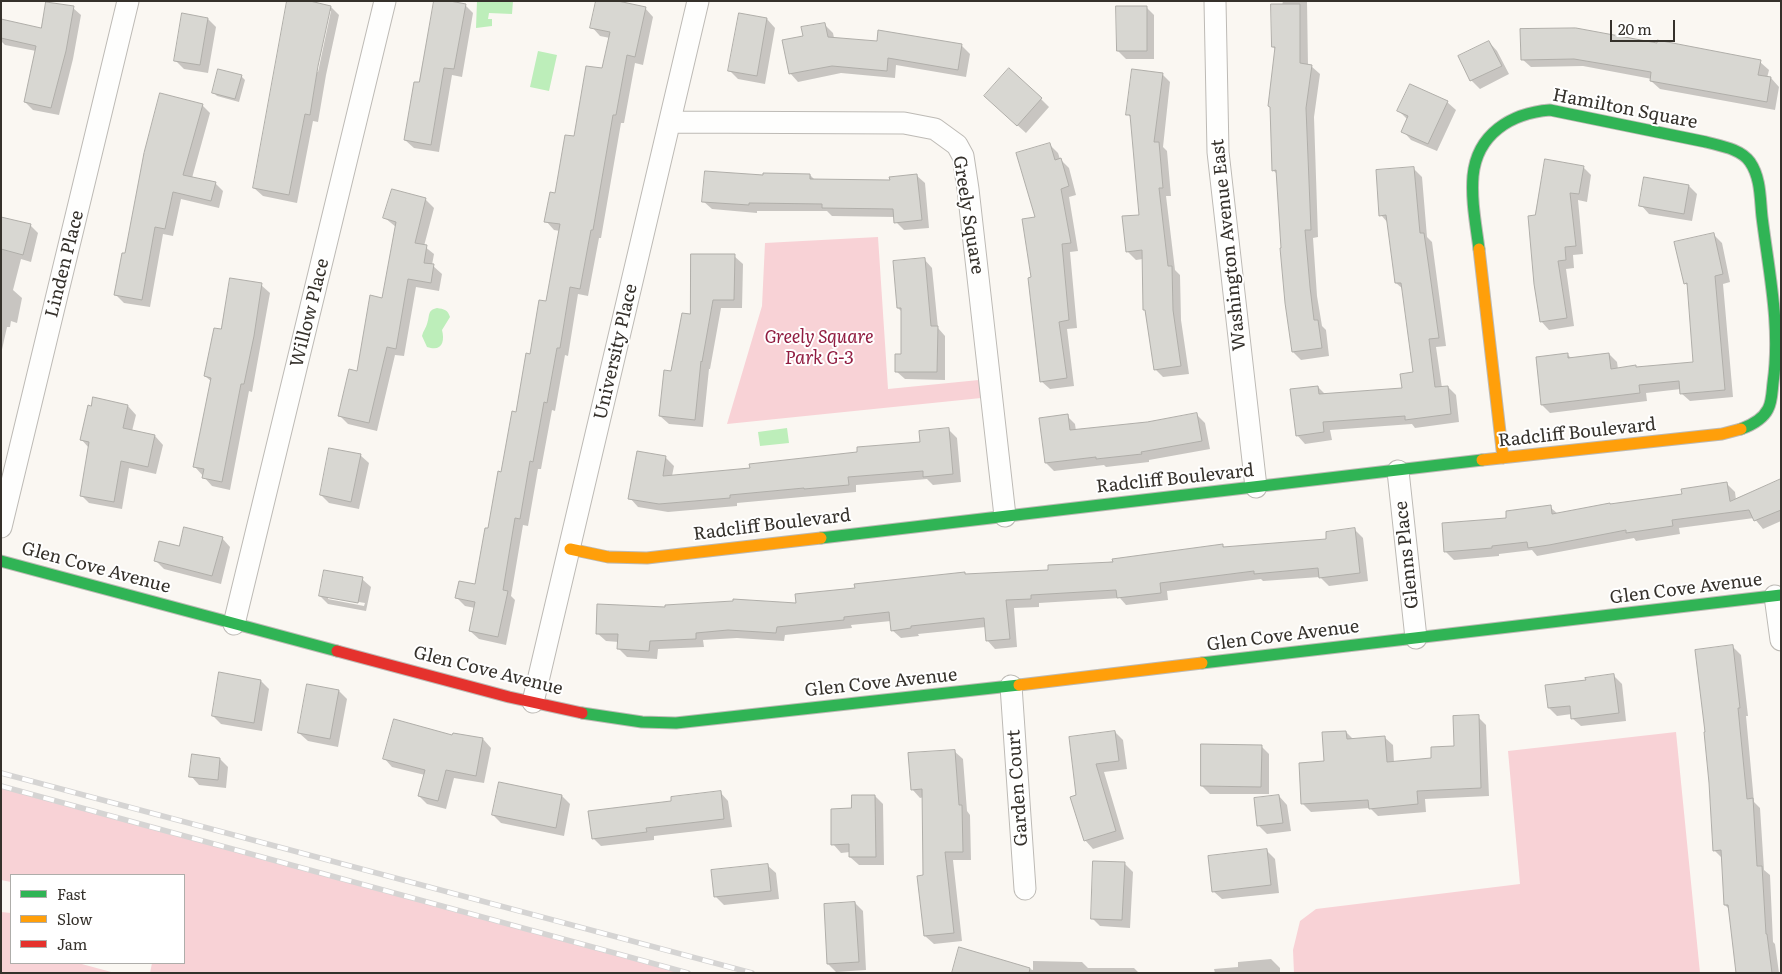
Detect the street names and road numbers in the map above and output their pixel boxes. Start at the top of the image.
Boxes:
street label: Hamilton Square [1551,84,1699,134]
street label: Washington Avenue East [1207,138,1251,352]
street label: Greely Square [948,154,988,276]
street label: Linden Place [41,208,89,320]
street label: Willow Place [286,256,334,370]
street label: University Place [590,282,642,422]
street label: Radcliff Boulevard [1497,414,1657,452]
street label: Radcliff Boulevard [1095,460,1255,498]
street label: Glenns Place [1391,500,1423,610]
street label: Radcliff Boulevard [692,505,852,545]
street label: Glen Cove Avenue [19,538,173,598]
street label: Glen Cove Avenue [1609,569,1763,609]
street label: Glen Cove Avenue [1206,616,1360,656]
street label: Glen Cove Avenue [411,642,565,700]
street label: Glen Cove Avenue [804,664,958,702]
street label: Garden Court [1003,729,1033,847]

